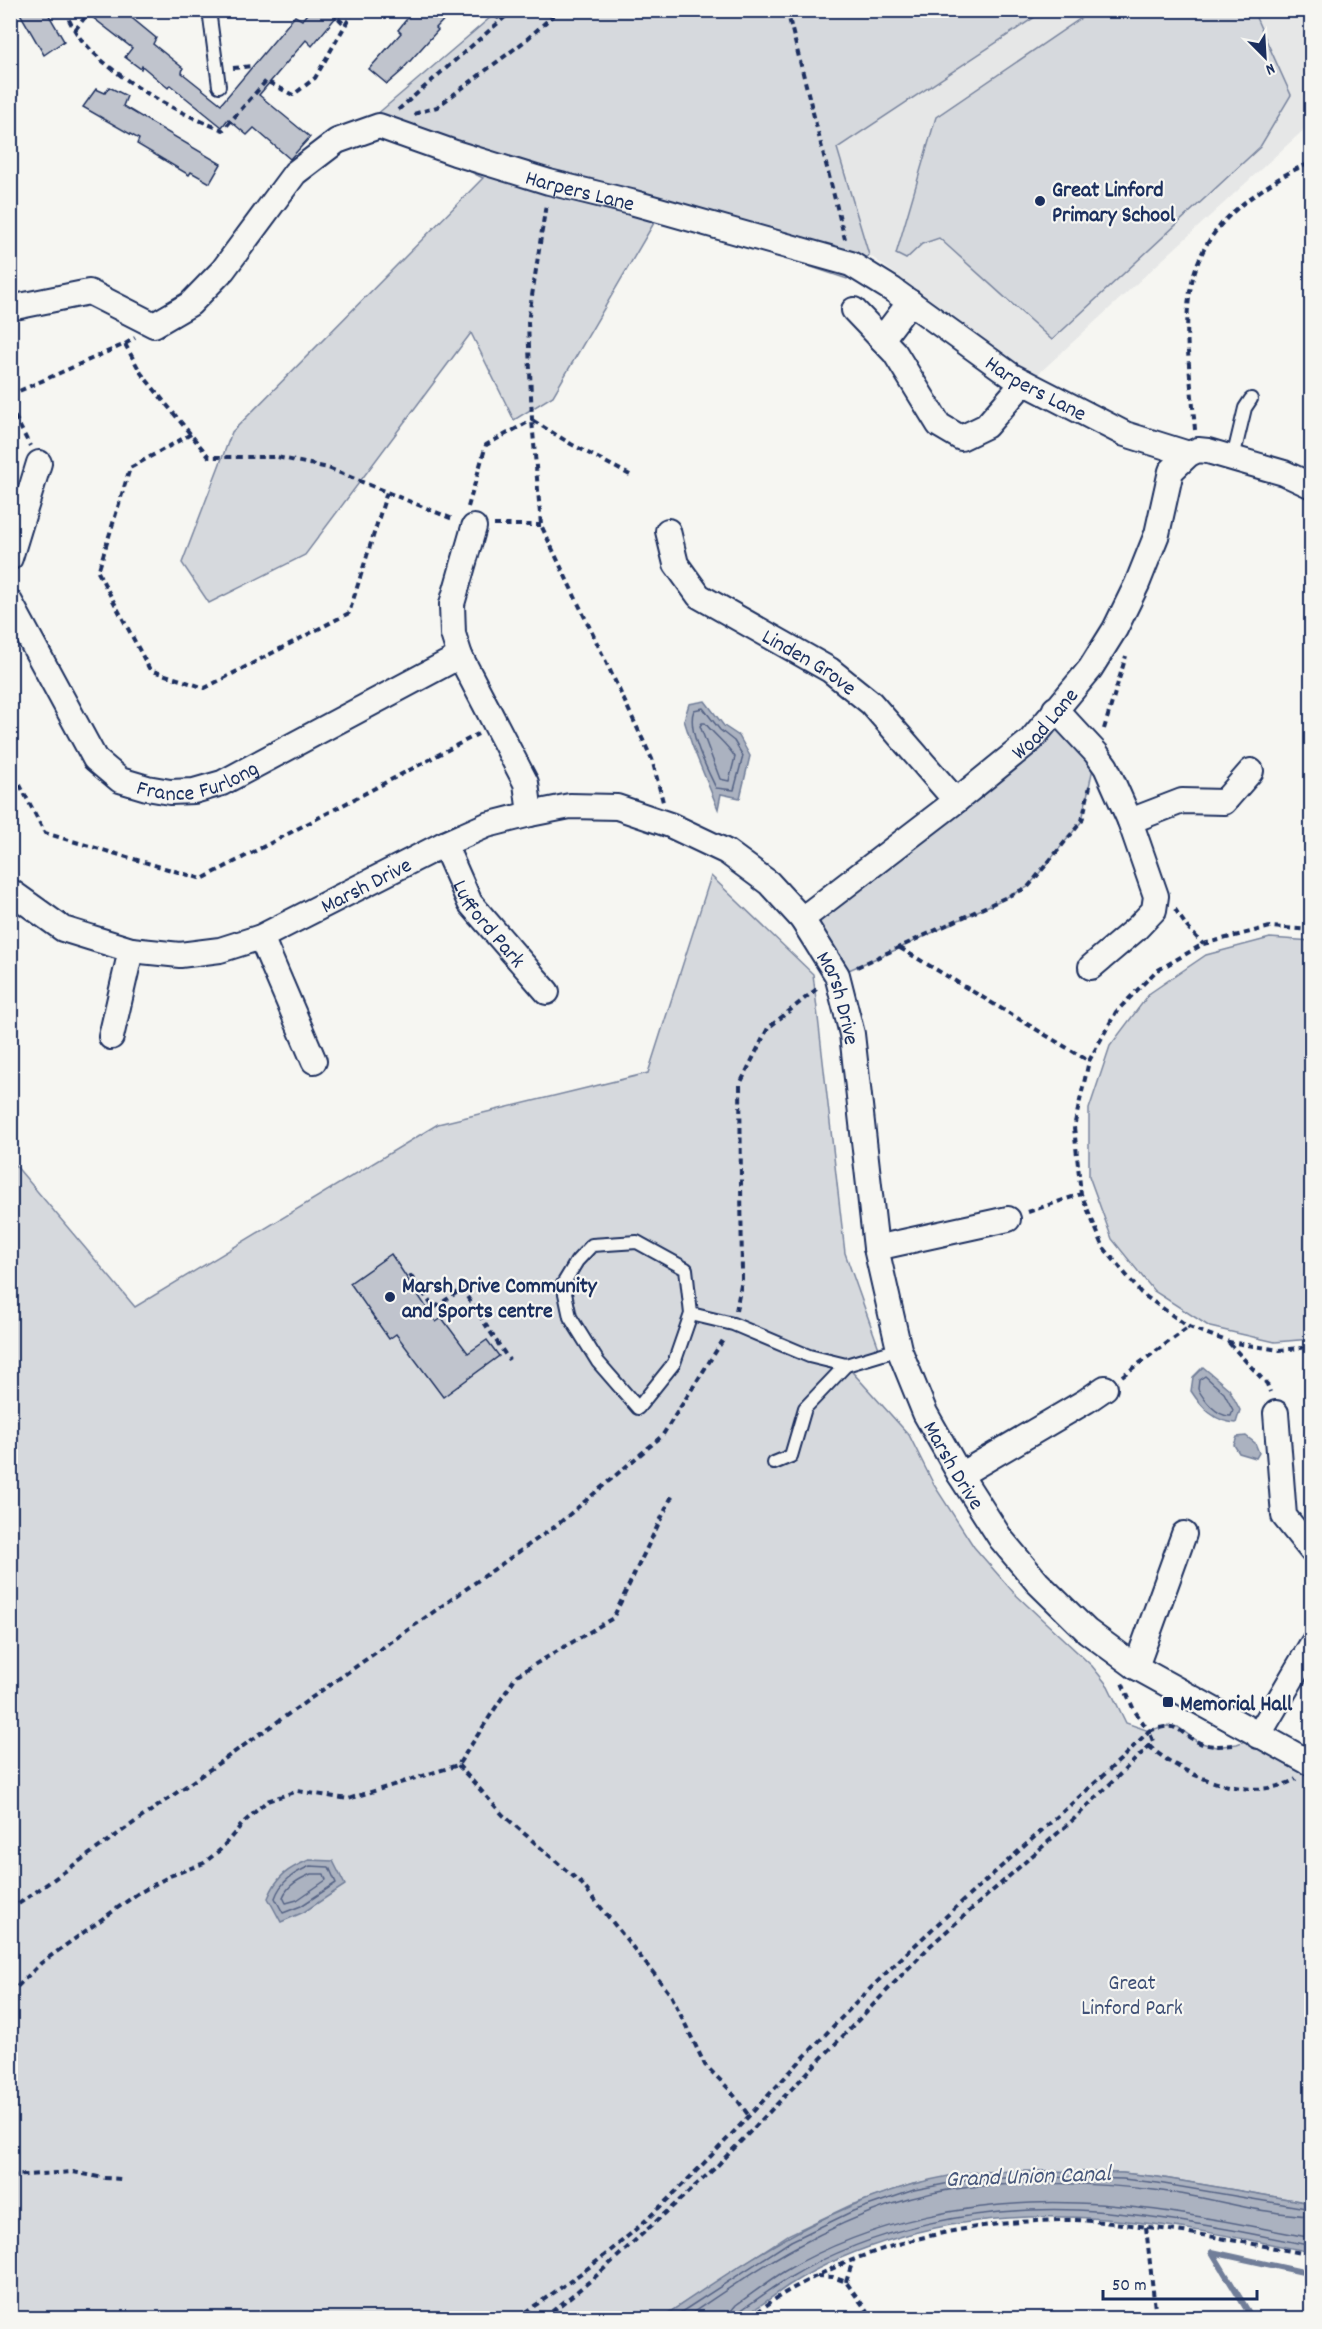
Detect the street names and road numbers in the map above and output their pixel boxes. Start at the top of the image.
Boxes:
street label: Harpers Lane [521,164,637,221]
street label: Harpers Lane [978,350,1091,431]
street label: Linden Grove [755,623,862,704]
street label: Woad Lane [1006,682,1087,769]
street label: France Furlong [132,754,265,811]
street label: Marsh Drive [316,851,418,923]
street label: Lufford Park [443,876,531,976]
street label: Marsh Drive [807,946,865,1047]
street label: Marsh Drive [914,1416,990,1517]

